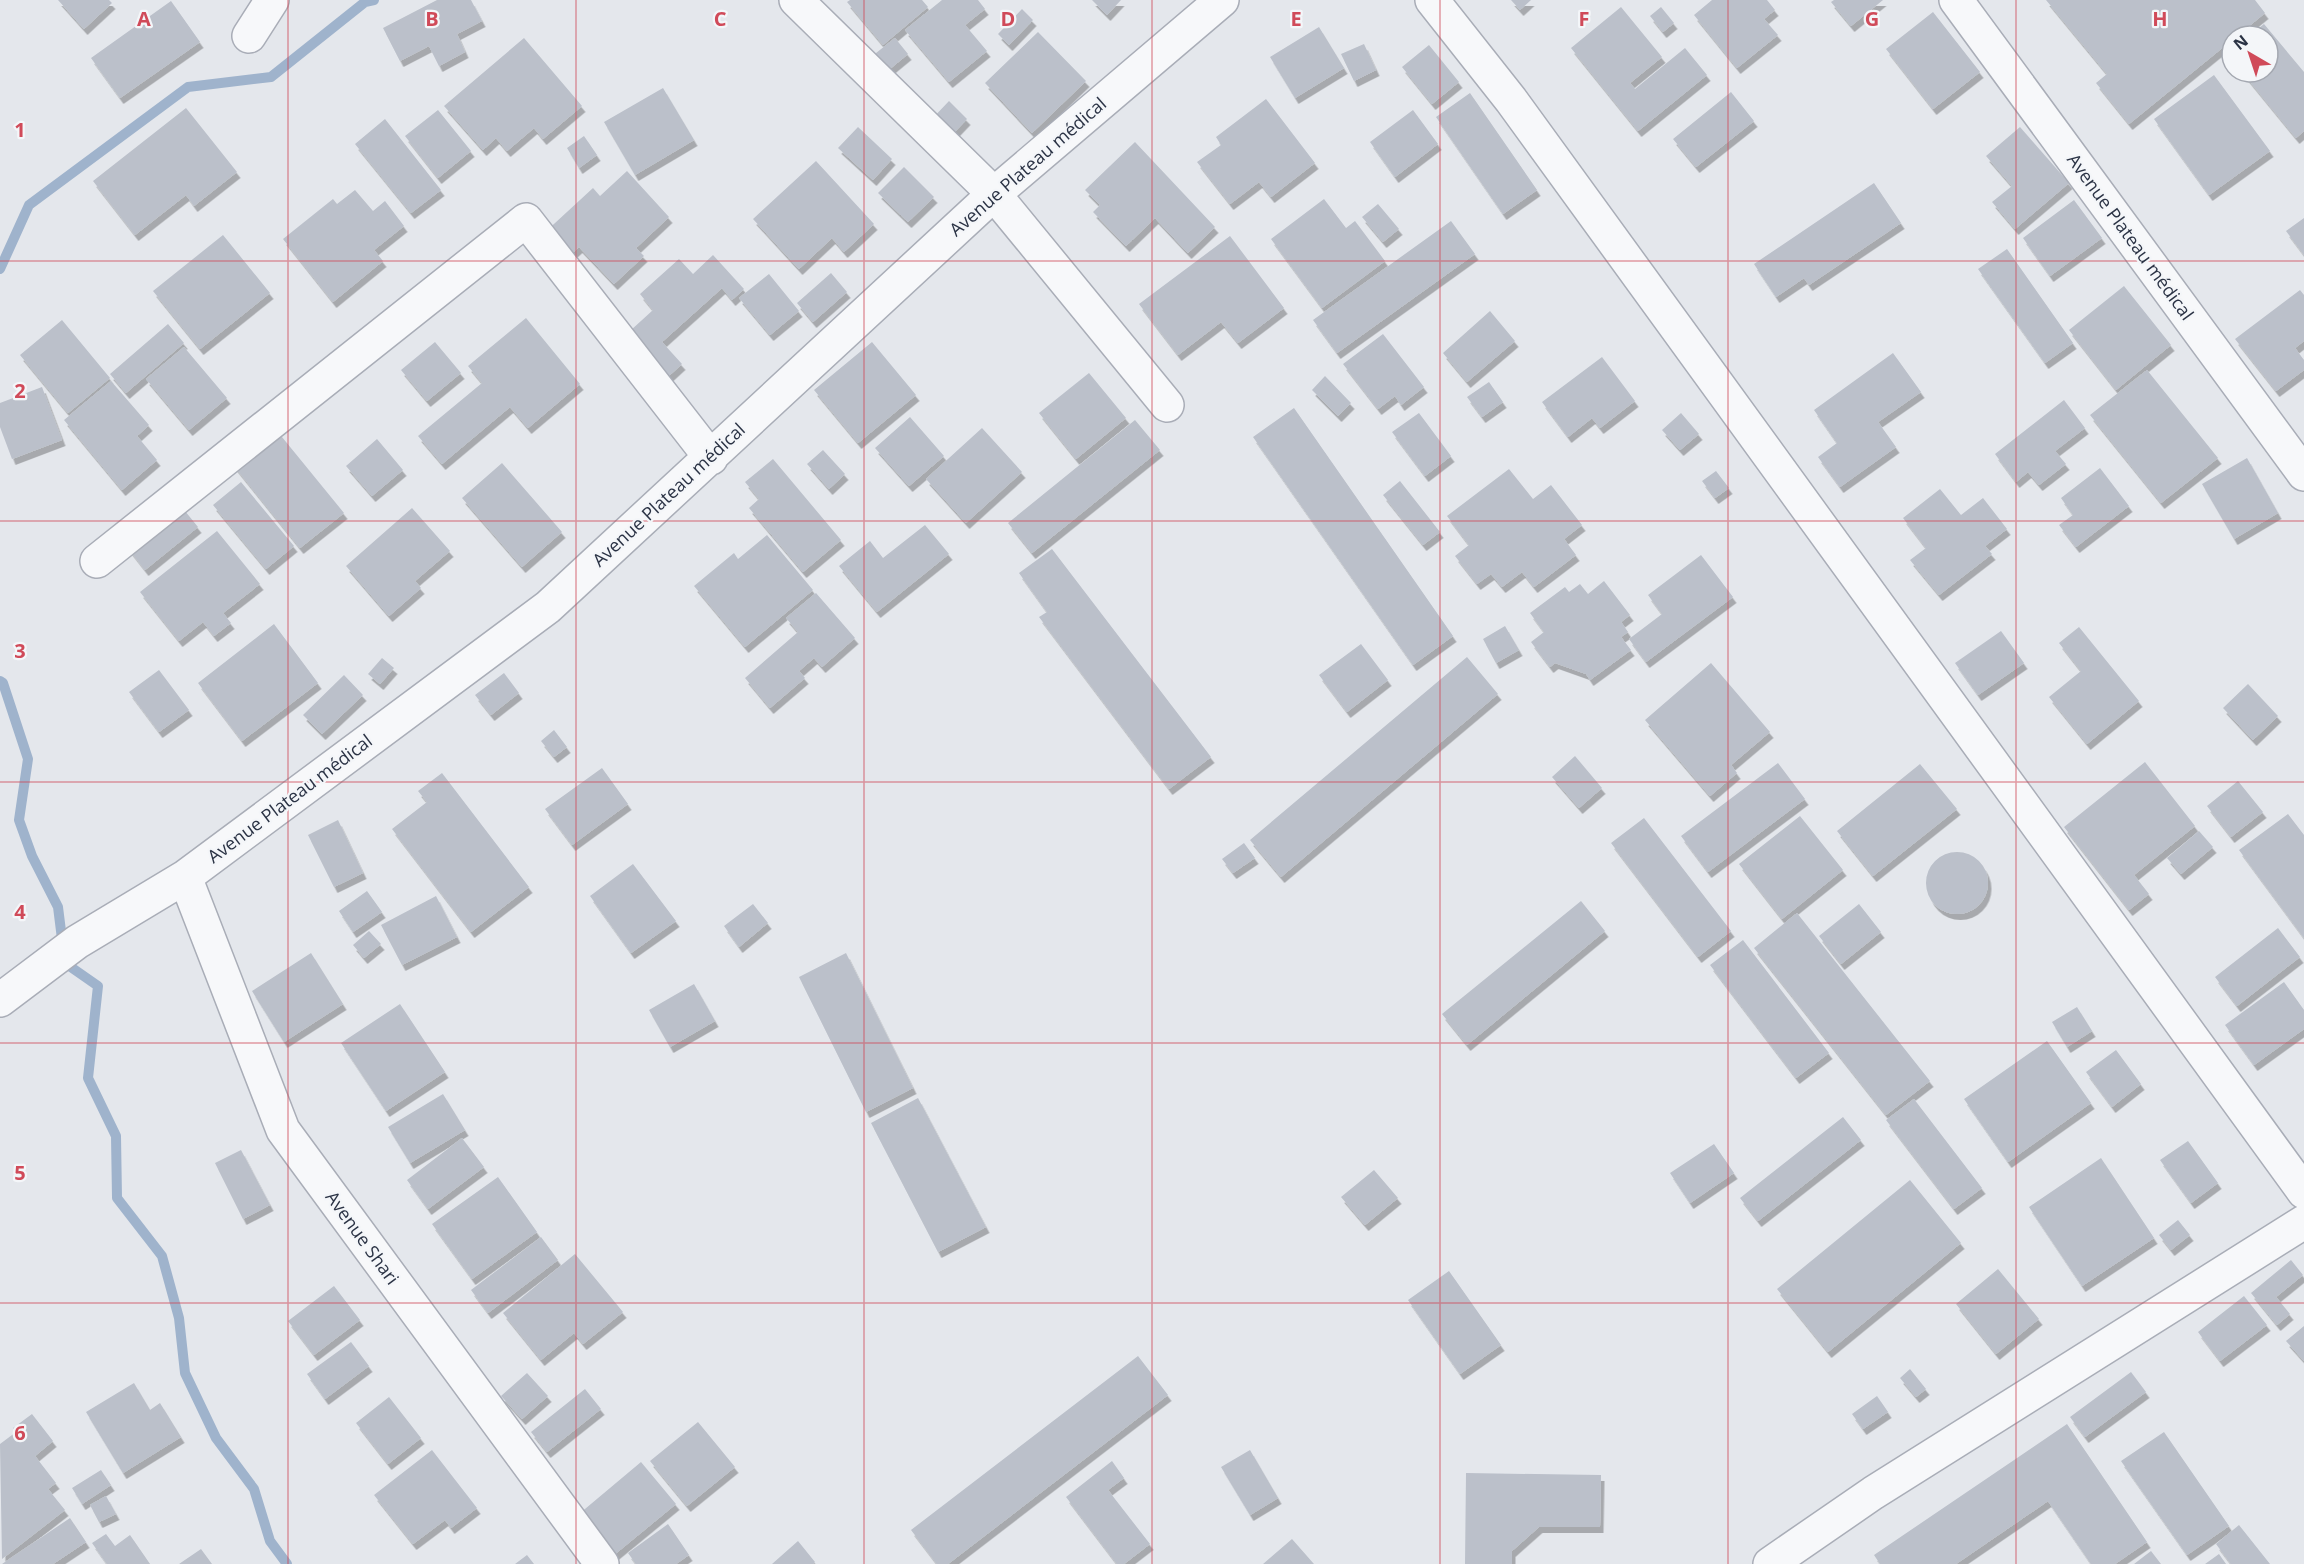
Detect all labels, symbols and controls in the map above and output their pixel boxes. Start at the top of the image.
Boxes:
text: A [137,5,151,32]
text: B [425,5,439,32]
text: C [714,5,727,32]
text: D [1001,5,1015,32]
text: E [1290,5,1302,32]
text: F [1579,5,1589,32]
text: G [1865,5,1879,32]
text: H [2152,5,2168,32]
north arrow [2220,24,2280,84]
text: N [2229,30,2253,55]
street label: Avenue Plateau médical [944,91,1111,241]
text: 1 [14,116,26,143]
street label: Avenue Plateau médical [2062,148,2199,325]
text: 2 [14,377,26,404]
street label: Avenue Plateau médical [587,417,750,571]
text: 3 [14,637,26,664]
street label: Avenue Plateau médical [202,728,377,868]
text: 4 [14,898,26,925]
text: 5 [14,1159,26,1186]
street label: Avenue Shari [321,1186,405,1289]
text: 6 [14,1419,26,1446]

